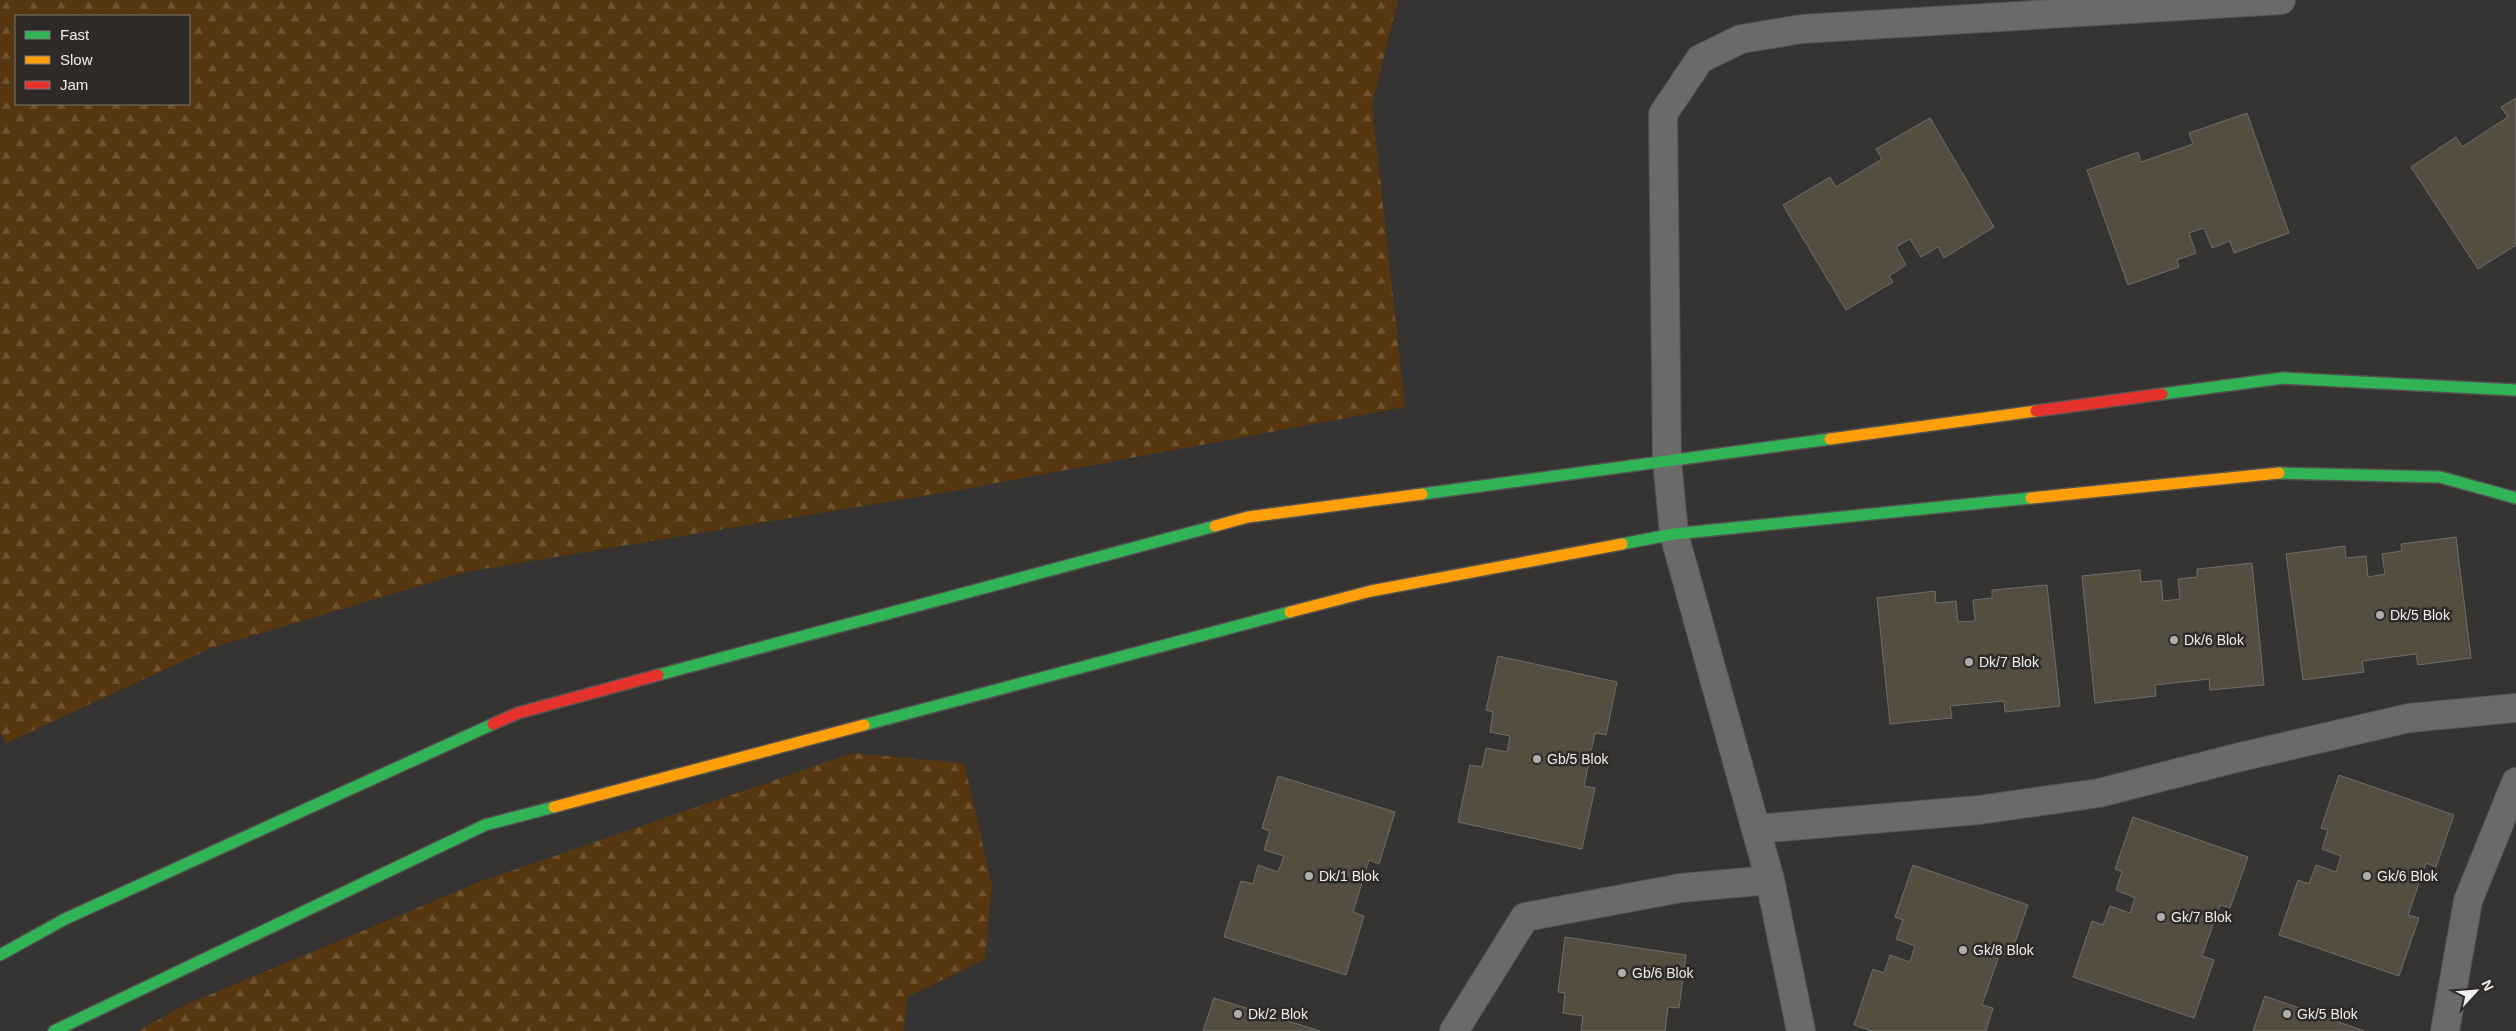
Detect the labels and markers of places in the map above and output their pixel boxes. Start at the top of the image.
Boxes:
place label: Dk/5 Blok [2390,607,2451,623]
marker: Dk/5 Blok [2374,609,2386,621]
place label: Dk/6 Blok [2184,632,2245,648]
marker: Dk/6 Blok [2168,634,2180,646]
place label: Dk/7 Blok [1979,654,2040,670]
marker: Dk/7 Blok [1963,656,1975,668]
place label: Gb/5 Blok [1547,751,1609,767]
marker: Gb/5 Blok [1531,753,1543,765]
place label: Dk/1 Blok [1319,868,1380,884]
place label: Gk/6 Blok [2377,868,2439,884]
marker: Dk/1 Blok [1303,870,1315,882]
marker: Gk/6 Blok [2361,870,2373,882]
place label: Gk/7 Blok [2171,909,2233,925]
marker: Gk/7 Blok [2155,911,2167,923]
place label: Gk/8 Blok [1973,942,2035,958]
marker: Gk/8 Blok [1957,944,1969,956]
place label: Gb/6 Blok [1632,965,1694,981]
marker: Gb/6 Blok [1616,967,1628,979]
place label: Dk/2 Blok [1248,1006,1309,1022]
place label: Gk/5 Blok [2297,1006,2359,1022]
marker: Dk/2 Blok [1232,1008,1244,1020]
marker: Gk/5 Blok [2281,1008,2293,1020]

